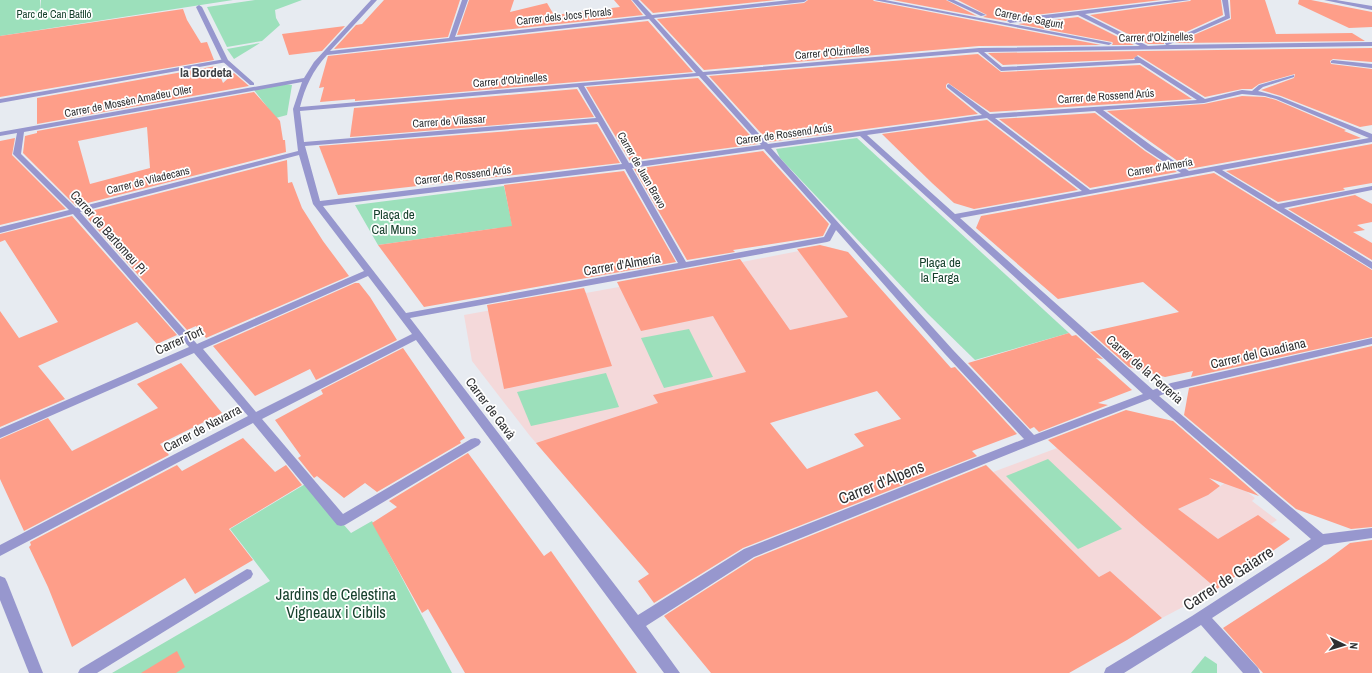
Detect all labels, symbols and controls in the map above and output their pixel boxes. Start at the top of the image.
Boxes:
street label: Carrer dels Jocs Florals [516,4,613,28]
street label: Carrer de Sagunt [994,5,1065,32]
park label: Parc de Can Batlló [16,7,92,21]
street label: Carrer d'Olzinelles [1119,29,1194,45]
street label: Carrer d'Olzinelles [794,42,870,62]
district label: la Bordeta [180,64,232,81]
street label: Carrer d'Olzinelles [472,70,548,90]
street label: Carrer de Mossèn Amadeu Oller [63,82,193,120]
street label: Carrer de Rossend Arús [1057,86,1155,106]
street label: Carrer de Vilassar [412,111,486,131]
street label: Carrer de Rossend Arús [735,120,833,148]
street label: Carrer de Juan Bravo [614,129,670,211]
street label: Carrer d'Almería [1126,154,1194,180]
street label: Carrer de Rossend Arús [414,162,512,188]
street label: Carrer de Viladecans [105,163,191,197]
street label: Carrer de Bartomeu Pi [66,187,151,278]
park label: Plaça de Cal Muns [371,206,417,238]
street label: Carrer d'Almería [582,249,662,280]
park label: Plaça de la Farga [919,254,961,286]
street label: Carrer Tort [153,322,206,359]
street label: Carrer de la Ferreria [1103,331,1187,408]
street label: Carrer del Guadiana [1209,334,1307,373]
street label: Carrer de Gavà [462,374,520,443]
street label: Carrer de Navarra [160,401,244,456]
street label: Carrer d'Alpens [835,455,927,509]
street label: Carrer de Gaiarre [1179,541,1277,615]
park label: Jardins de Celestina Vigneaux i Cibils [276,583,397,623]
north arrow [1324,625,1364,665]
text: N [1347,642,1361,650]

